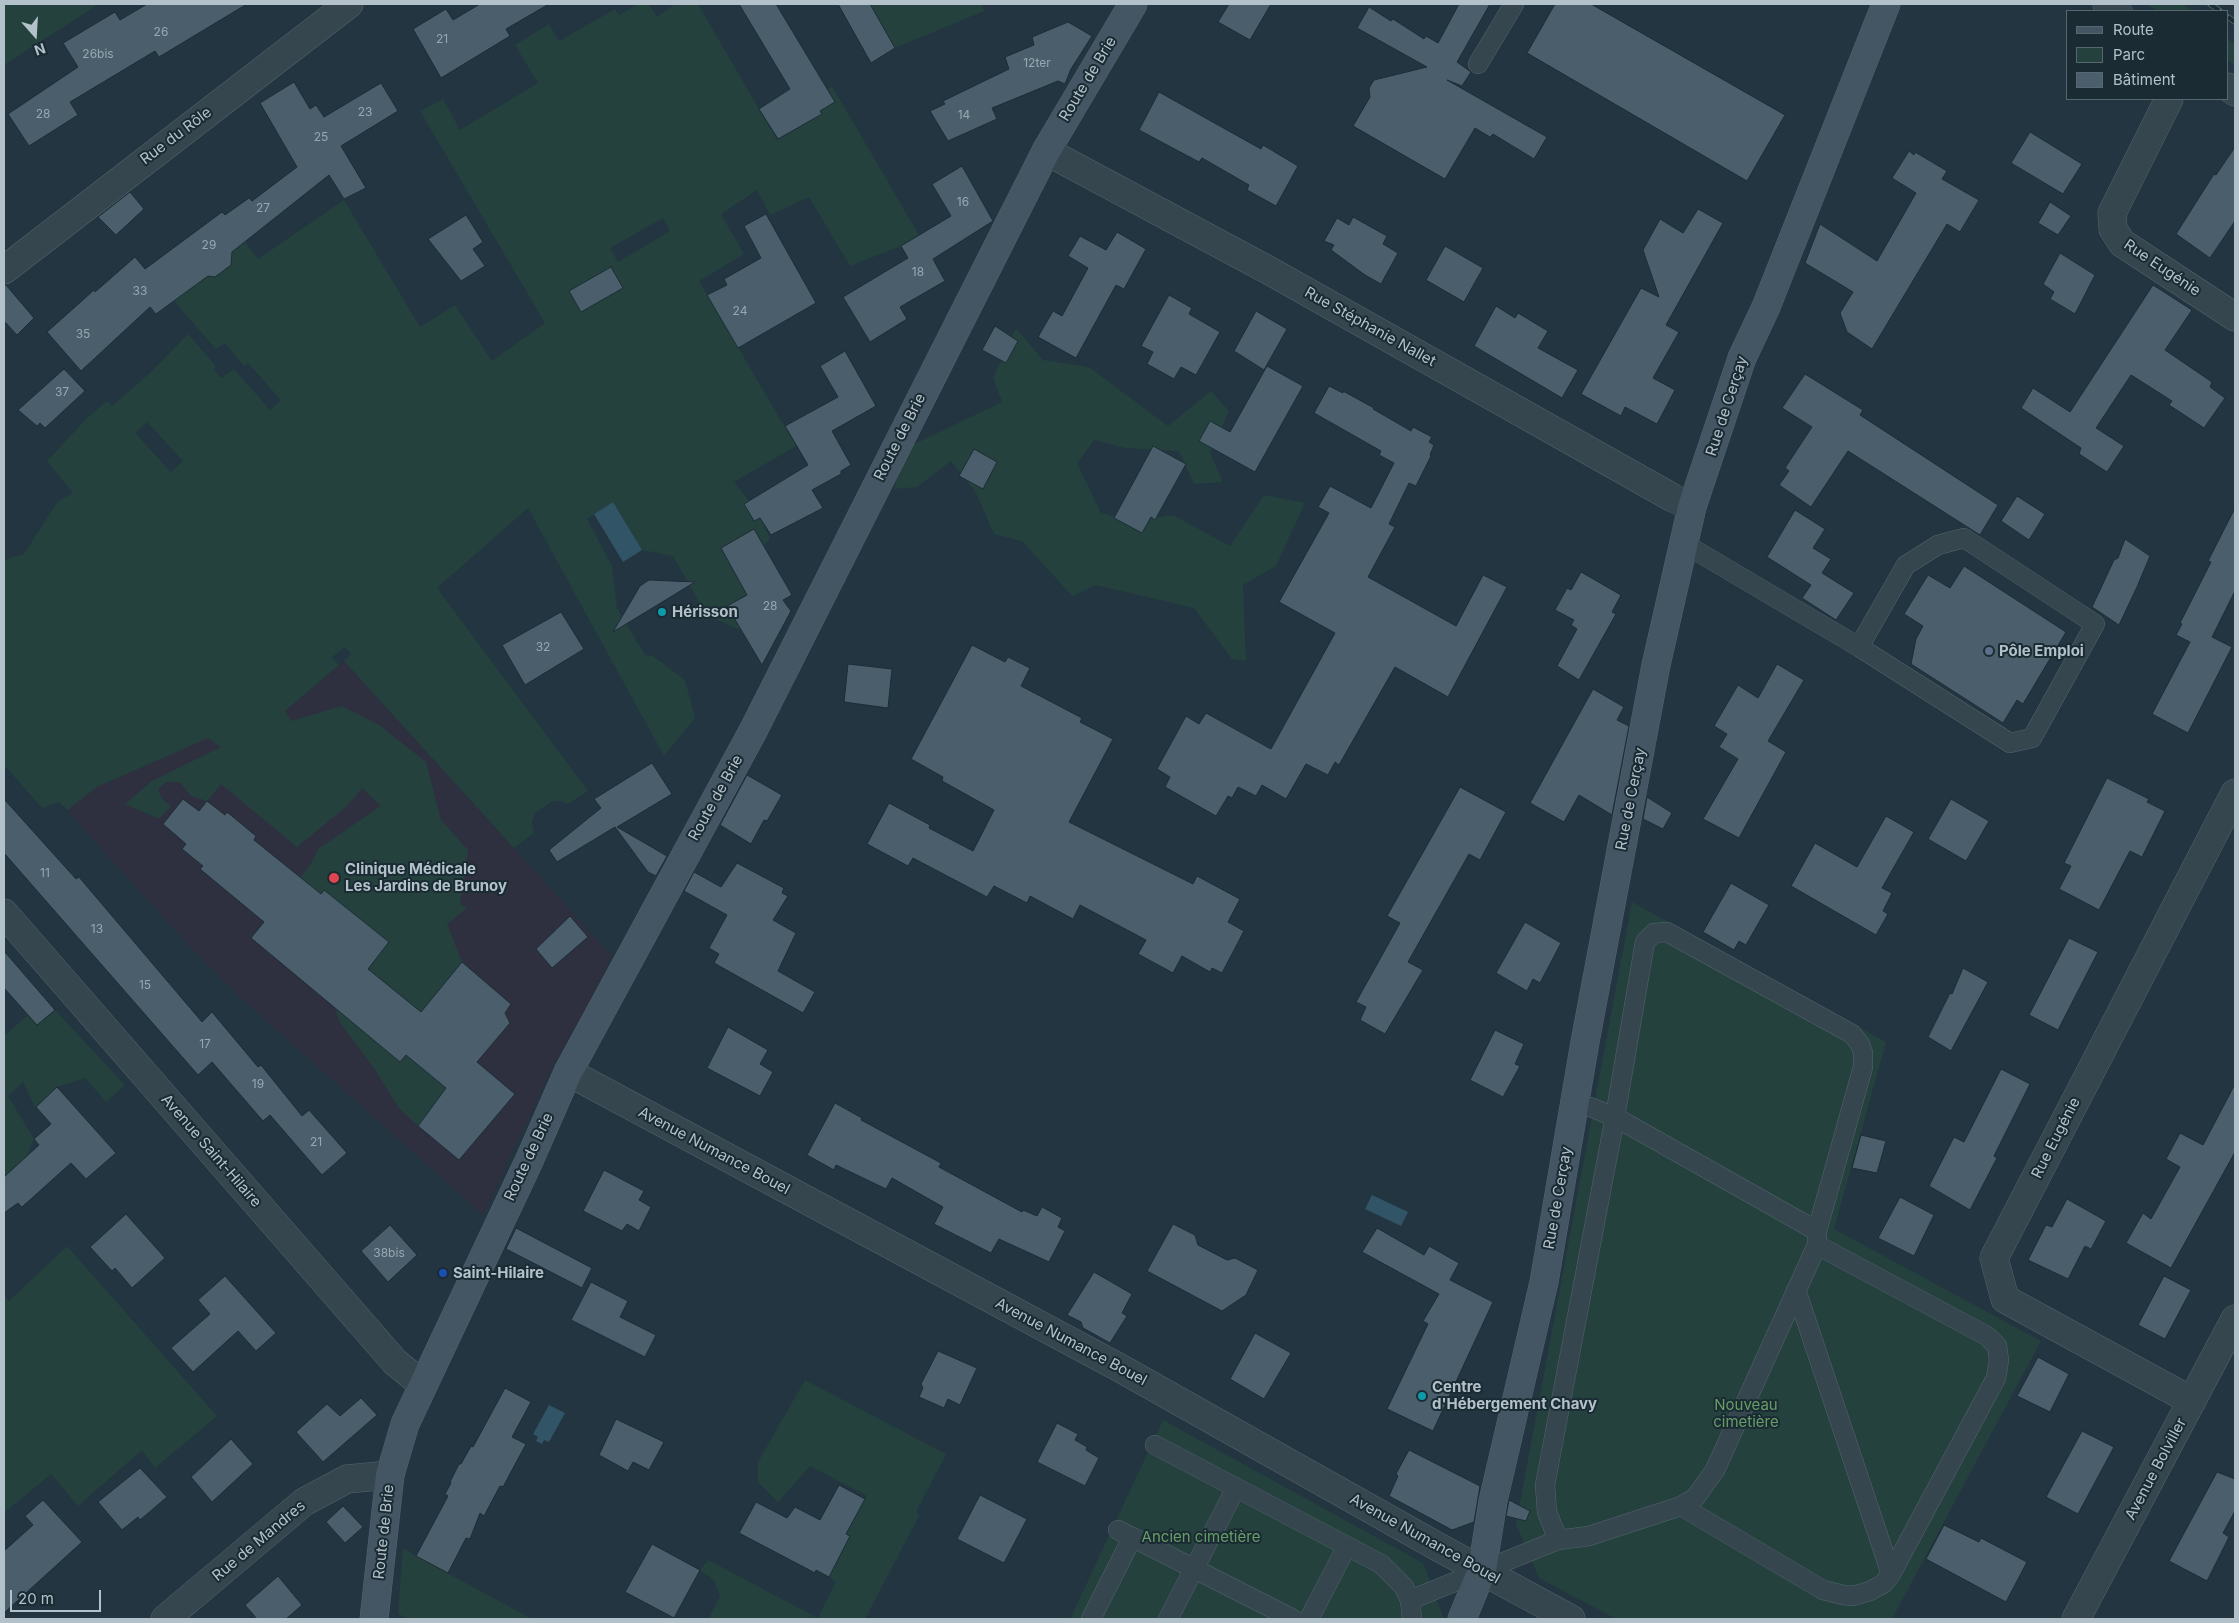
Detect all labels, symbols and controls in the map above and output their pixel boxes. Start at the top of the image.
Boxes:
north arrow [10,10,60,60]
legend [2066,10,2229,100]
text: Route [2113,20,2154,39]
house number: 26 [154,25,168,39]
house number: 21 [436,32,448,46]
street label: Route de Brie [1056,34,1120,124]
text: N [32,40,48,59]
text: Parc [2113,45,2145,64]
house number: 26bis [82,47,114,61]
house number: 12ter [1023,56,1051,70]
text: Bâtiment [2113,70,2175,89]
street label: Rue du Rôle [137,103,215,169]
house number: 23 [358,105,372,119]
house number: 28 [36,107,50,121]
house number: 14 [958,108,970,122]
house number: 25 [314,130,328,144]
house number: 16 [957,195,969,209]
house number: 27 [256,201,270,215]
street label: Rue Eugénie [2120,236,2204,300]
house number: 29 [202,238,216,252]
house number: 18 [912,265,924,279]
street label: Rue Stéphanie Nallet [1301,283,1439,371]
house number: 33 [133,284,147,298]
house number: 24 [733,304,747,318]
house number: 35 [76,327,90,341]
street label: Rue de Cerçay [1702,354,1752,458]
house number: 37 [55,385,69,399]
street label: Route de Brie [870,390,930,484]
house number: 28 [763,599,777,613]
place label: Hérisson [672,603,738,621]
marker: Hérisson [656,606,668,618]
house number: 32 [536,640,550,654]
place label: Pôle Emploi [1999,642,2084,660]
marker: Pôle Emploi [1983,645,1995,657]
street label: Rue de Cerçay [1612,746,1650,852]
street label: Route de Brie [685,752,747,844]
place label: Clinique Médicale Les Jardins de Brunoy [345,860,507,895]
house number: 11 [40,866,50,880]
marker: Clinique Médicale Les Jardins de Brunoy [327,871,341,885]
house number: 13 [91,922,103,936]
house number: 15 [139,978,151,992]
house number: 17 [199,1037,211,1051]
house number: 19 [252,1077,264,1091]
street label: Avenue Saint-Hilaire [157,1091,265,1211]
street label: Rue Eugénie [2028,1094,2084,1182]
street label: Avenue Numance Bouel [635,1103,793,1199]
street label: Route de Brie [501,1110,557,1204]
house number: 21 [310,1135,322,1149]
street label: Rue de Cerçay [1540,1145,1576,1251]
house number: 38bis [373,1246,405,1260]
place label: Saint-Hilaire [453,1264,544,1282]
marker: Saint-Hilaire [437,1267,449,1279]
street label: Avenue Numance Bouel [992,1294,1150,1390]
place label: Centre d'Hébergement Chavy [1432,1378,1597,1413]
marker: Centre d'Hébergement Chavy [1416,1390,1428,1402]
park label: Nouveau cimetière [1713,1396,1779,1431]
street label: Avenue Bolviller [2121,1415,2191,1523]
street label: Route de Brie [370,1484,398,1580]
street label: Avenue Numance Bouel [1347,1490,1503,1588]
street label: Rue de Mandres [209,1497,309,1585]
park label: Ancien cimetière [1142,1528,1260,1546]
scale bar [12,1580,104,1612]
text: 20 m [18,1589,54,1608]

